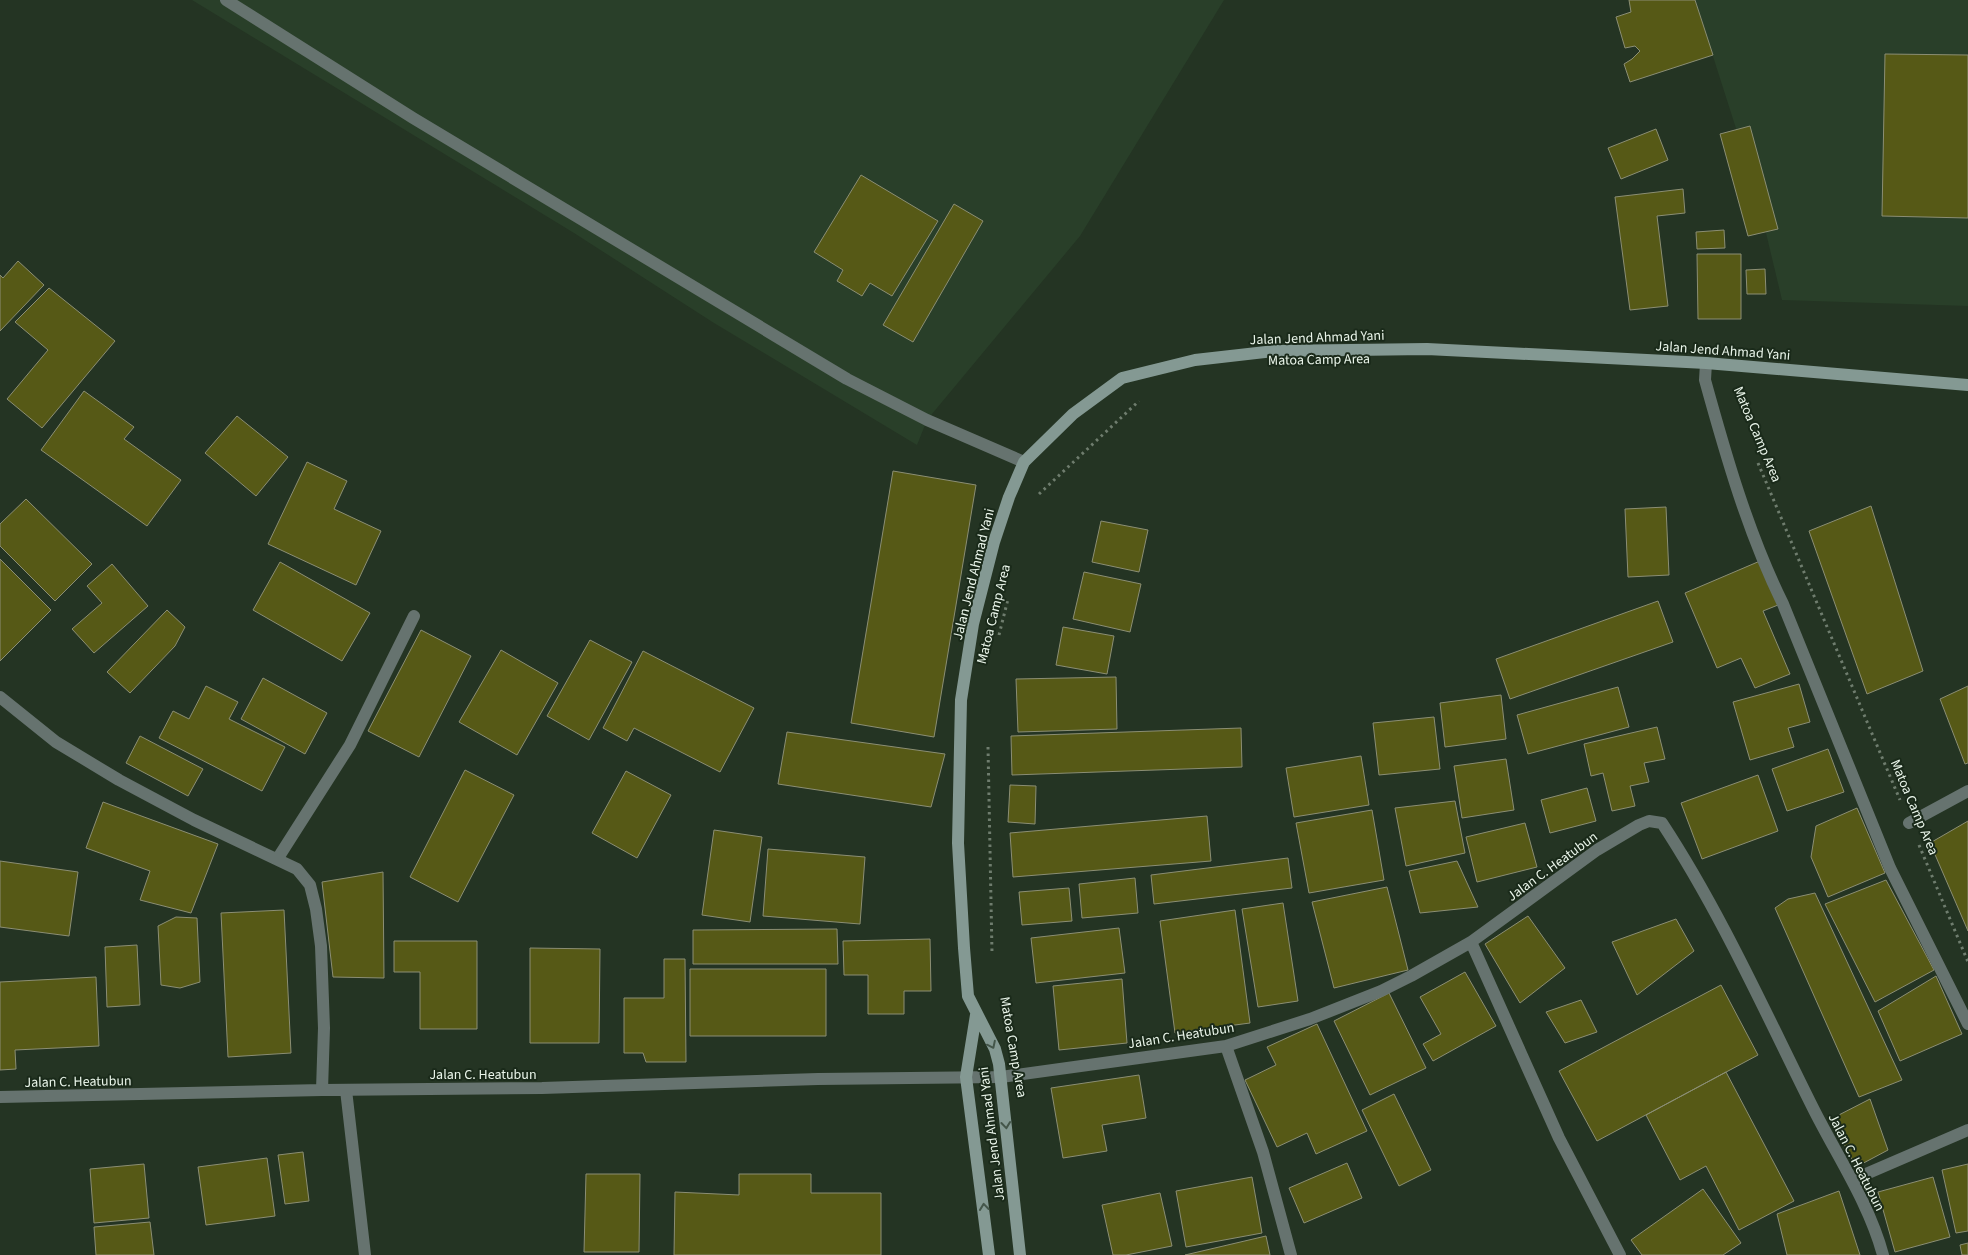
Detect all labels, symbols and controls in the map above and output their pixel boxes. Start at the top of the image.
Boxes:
street label: Jalan Jend Ahmad Yani [1249,326,1385,350]
street label: Jalan Jend Ahmad Yani [1655,336,1791,366]
street label: Matoa Camp Area [1268,349,1370,371]
street label: Matoa Camp Area [1728,383,1786,485]
street label: Jalan Jend Ahmad Yani [948,506,1000,642]
street label: Matoa Camp Area [972,562,1016,666]
street label: Matoa Camp Area [1885,756,1943,858]
street label: Jalan C. Heatubun [1503,827,1602,906]
street label: Matoa Camp Area [994,995,1032,1099]
street label: Jalan C. Heatubun [1127,1018,1236,1054]
one-way arrow [986,1039,996,1048]
street label: Jalan C. Heatubun [429,1065,537,1085]
street label: Jalan Jend Ahmad Yani [974,1066,1010,1202]
street label: Jalan C. Heatubun [24,1071,132,1093]
street label: Jalan C. Heatubun [1823,1110,1889,1215]
one-way arrow [1000,1121,1011,1129]
one-way arrow [979,1202,990,1210]

